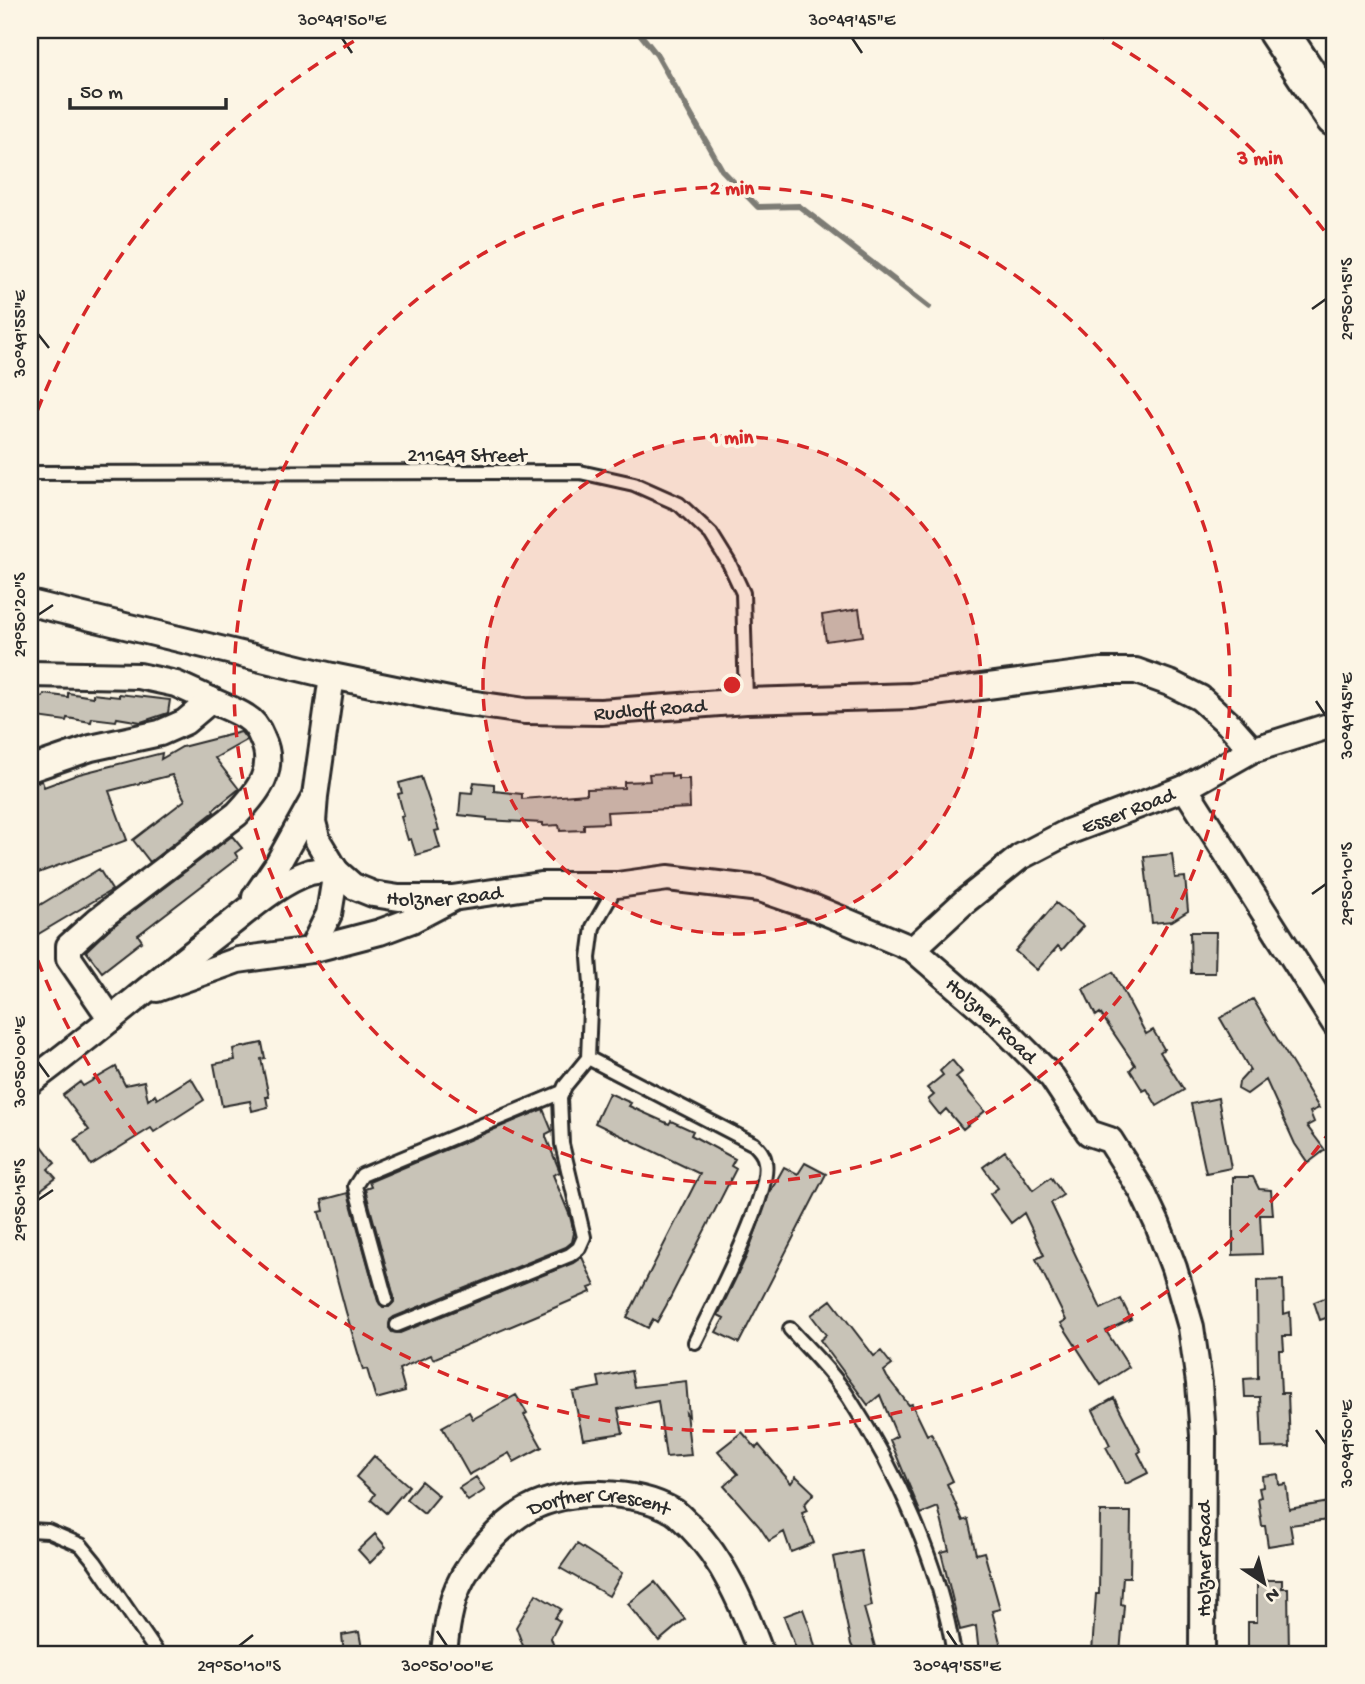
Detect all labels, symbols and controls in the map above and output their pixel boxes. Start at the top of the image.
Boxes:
text: 30°49'50"E [297,11,387,32]
text: 30°49'45"E [808,11,896,32]
scale bar [70,66,226,110]
text: 50 m [80,82,123,107]
text: 3 min [1236,148,1284,173]
text: 2 min [710,178,755,203]
text: 29°50'15"S [1338,257,1359,340]
text: 30°49'55"E [11,290,32,379]
text: 1 min [710,427,754,452]
street label: 211649 Street [407,445,529,470]
text: 29°50'20"S [11,572,32,658]
text: 30°49'45"E [1338,672,1359,760]
centre of rings [720,673,744,697]
street label: Rudloff Road [594,695,709,728]
street label: Esser Road [1079,783,1181,842]
text: 29°50'10"S [1338,842,1359,926]
street label: Holzner Road [384,882,506,914]
street label: Holzner Road [939,974,1042,1072]
text: 30°50'00"E [11,1016,32,1109]
text: 29°50'15"S [11,1158,32,1241]
text: 30°49'50"E [1338,1399,1359,1489]
street label: Dorfner Crescent [523,1485,676,1525]
street label: Holzner Road [1194,1499,1219,1617]
north arrow [1228,1548,1298,1618]
text: N [1260,1581,1283,1607]
text: 29°50'10"S [197,1657,281,1678]
text: 30°50'00"E [400,1657,493,1678]
text: 30°49'55"E [912,1657,1001,1678]

